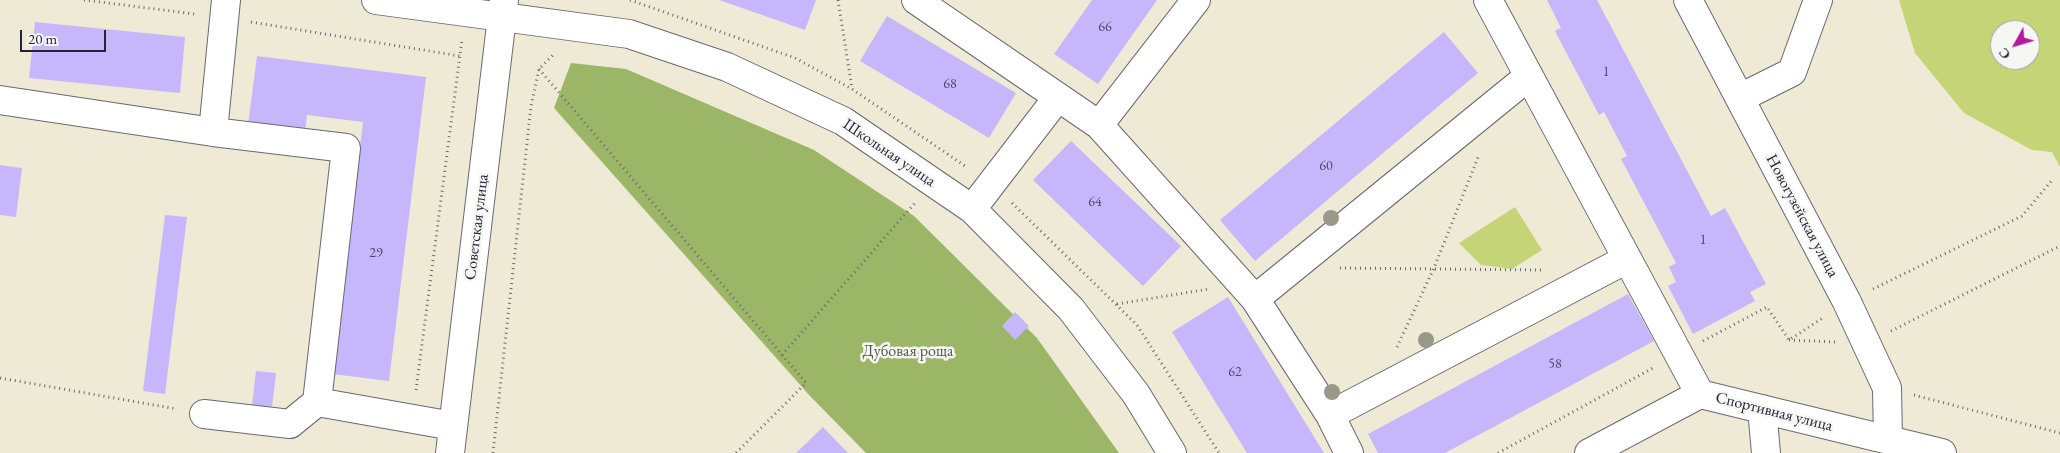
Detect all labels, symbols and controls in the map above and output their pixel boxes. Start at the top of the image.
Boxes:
house number: 66 [1098,19,1112,35]
scale bar [22,20,109,52]
north arrow [1990,20,2040,70]
text: 20 m [28,29,57,48]
text: С [1994,44,2014,63]
house number: 1 [1603,64,1609,80]
house number: 68 [943,76,957,92]
street label: Школьная улица [839,115,939,191]
street label: Новогузейская улица [1761,151,1843,281]
house number: 60 [1319,158,1333,174]
street label: Советская улица [461,173,493,281]
house number: 64 [1088,194,1102,210]
house number: 1 [1700,232,1706,248]
house number: 29 [369,245,383,261]
park label: Дубовая роща [863,342,953,362]
house number: 58 [1548,356,1562,372]
house number: 62 [1228,364,1242,380]
street label: Спортивная улица [1714,388,1834,436]

